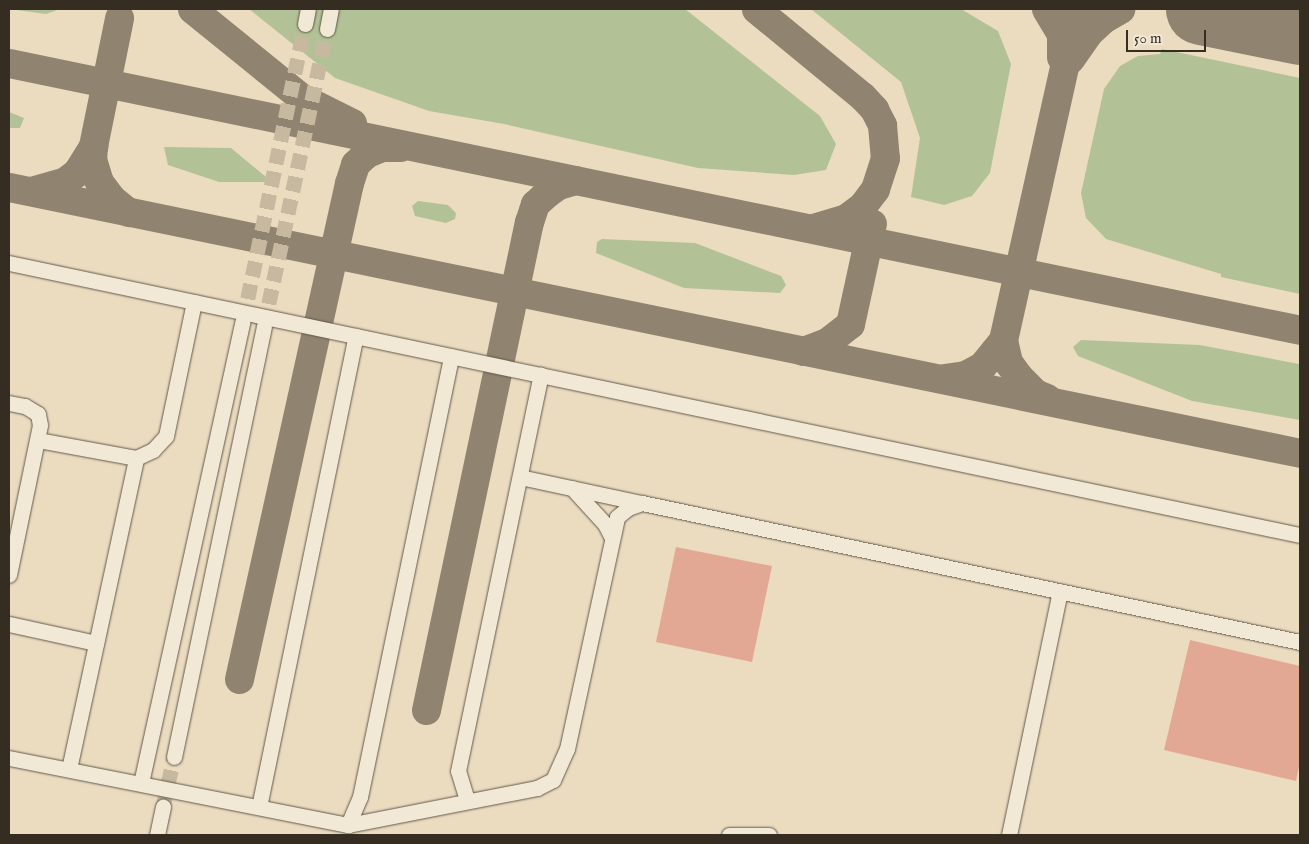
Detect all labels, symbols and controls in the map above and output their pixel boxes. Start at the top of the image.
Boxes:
scale bar [1129,20,1209,52]
text: 50 m [1134,29,1162,48]

